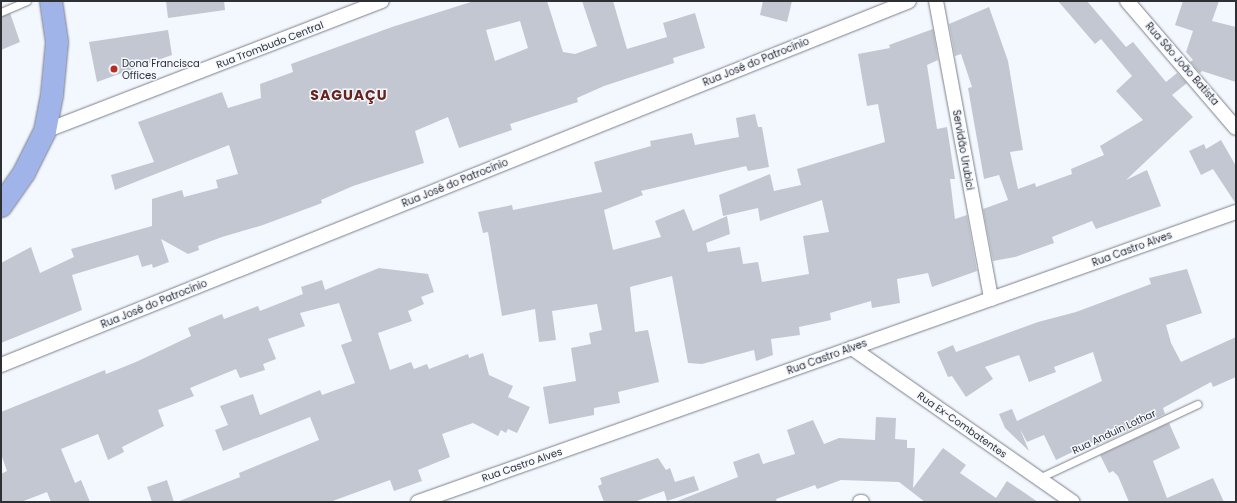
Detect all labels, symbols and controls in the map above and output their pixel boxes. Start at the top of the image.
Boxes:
street label: Rua Trombudo Central [215,19,325,71]
street label: Rua São João Batista [1143,20,1221,108]
street label: Rua José do Patrocínio [701,35,811,89]
place label: Dona Francisca Offices [122,57,200,80]
marker: Dona Francisca Offices [109,64,119,74]
district label: SAGUAÇU [310,87,388,103]
street label: Servidão Urubici [950,109,976,191]
street label: Rua José do Patrocínio [400,156,510,210]
street label: Rua Castro Alves [1090,229,1174,269]
street label: Rua José do Patrocínio [99,277,209,331]
street label: Rua Castro Alves [785,337,869,377]
street label: Rua Ex-Combatentes [915,390,1009,460]
street label: Rua Anduin Lothar [1070,407,1158,457]
street label: Rua Castro Alves [480,446,564,484]

